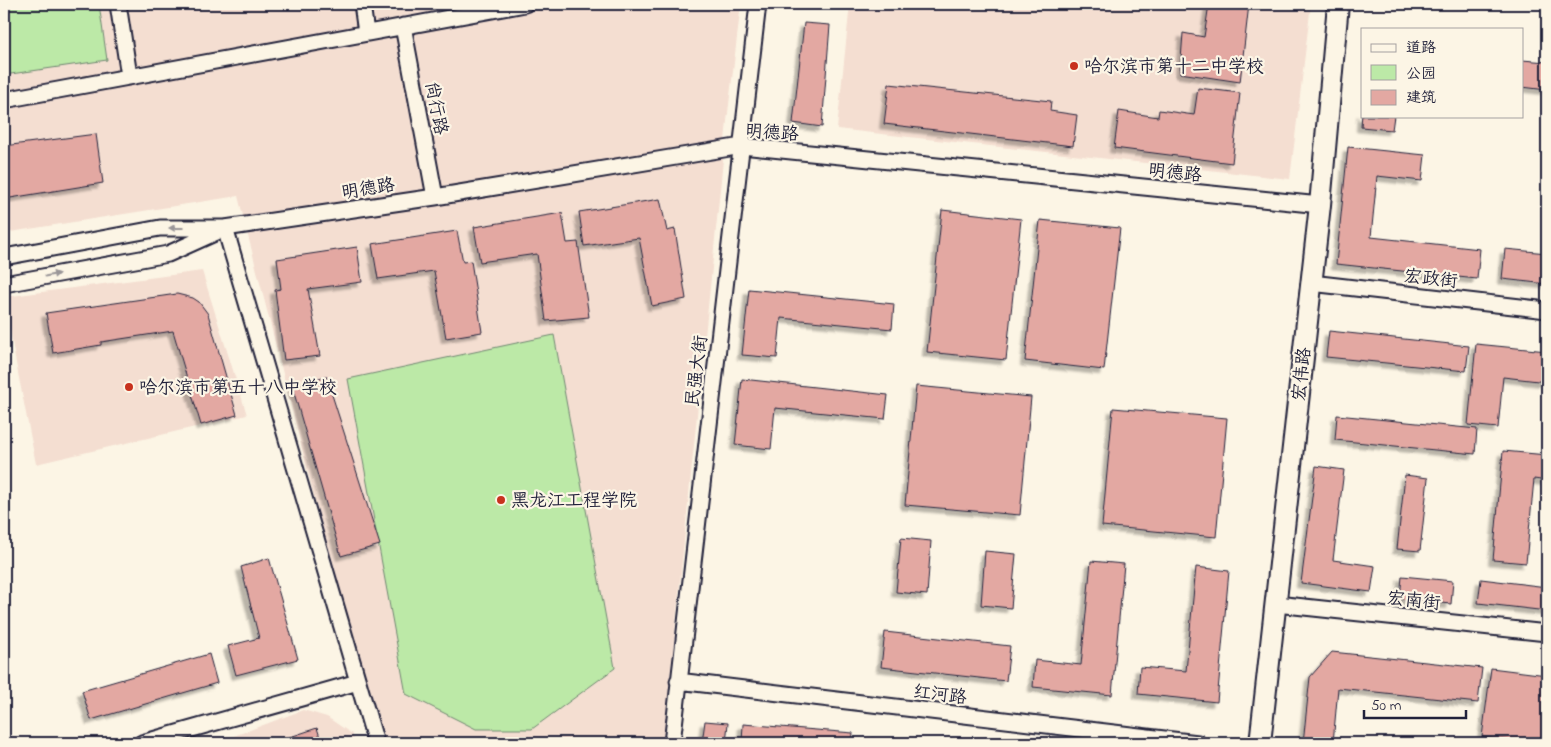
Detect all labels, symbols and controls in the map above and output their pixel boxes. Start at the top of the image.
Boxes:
legend [1361,28,1524,118]
text: 道路 [1406,37,1436,59]
place label: 哈尔滨市第十二中学校 [1084,55,1264,81]
marker: 哈尔滨市第十二中学校 [1068,60,1080,72]
text: 公园 [1406,63,1436,85]
street label: 尚行路 [417,79,453,137]
text: 建筑 [1406,87,1436,109]
street label: 明德路 [744,119,800,149]
street label: 明德路 [1147,158,1203,190]
street label: 明德路 [340,173,397,207]
one-way arrow [168,224,184,232]
street label: 宏政街 [1403,264,1459,296]
one-way arrow [44,271,60,279]
street label: 民强大街 [681,334,715,409]
street label: 宏伟路 [1287,346,1319,402]
place label: 哈尔滨市第五十八中学校 [139,376,337,402]
marker: 哈尔滨市第五十八中学校 [123,381,135,393]
place label: 黑龙江工程学院 [511,489,637,515]
marker: 黑龙江工程学院 [495,494,507,506]
street label: 宏南街 [1386,586,1442,618]
street label: 红河路 [911,680,968,712]
scale bar [1364,687,1466,719]
text: 50 m [1371,695,1402,717]

